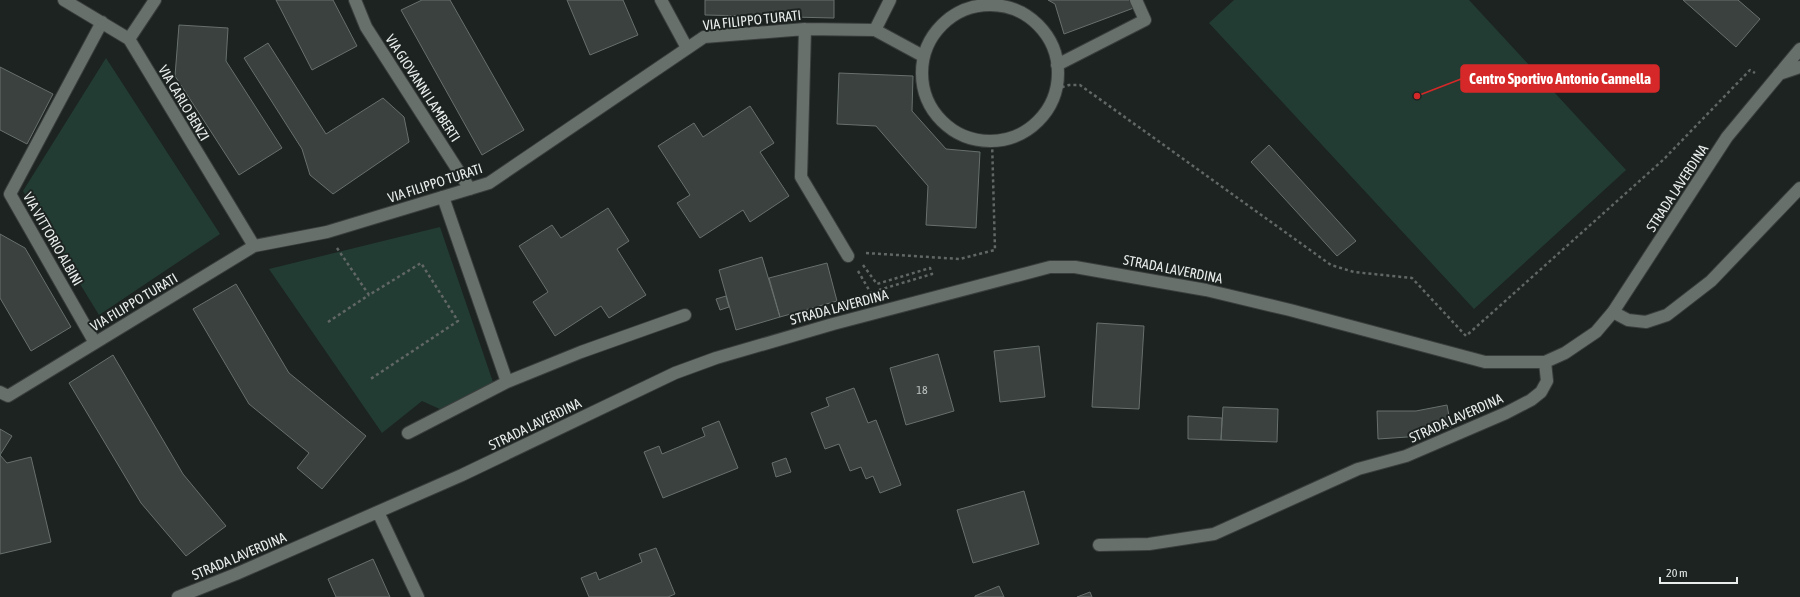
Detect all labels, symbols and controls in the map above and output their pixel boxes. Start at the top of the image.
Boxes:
street label: VIA FILIPPO TURATI [702,7,802,33]
street label: VIA GIOVANNI LAMBERTI [382,31,464,145]
street label: VIA CARLO BENZI [155,62,213,144]
callout: Centro Sportivo Antonio Cannella [1461,65,1659,92]
text: Centro Sportivo Antonio Cannella [1469,70,1651,87]
street label: STRADA LAVERDINA [1643,141,1711,235]
street label: VIA FILIPPO TURATI [386,160,484,206]
street label: VIA VITTORIO ALBINI [20,190,86,288]
street label: STRADA LAVERDINA [1122,252,1224,287]
street label: VIA FILIPPO TURATI [88,270,180,334]
street label: STRADA LAVERDINA [788,286,890,328]
house number: 18 [916,383,928,397]
street label: STRADA LAVERDINA [1407,390,1505,446]
street label: STRADA LAVERDINA [486,395,584,453]
street label: STRADA LAVERDINA [189,529,289,583]
scale bar [1660,559,1737,585]
text: 20 m [1666,566,1688,580]

